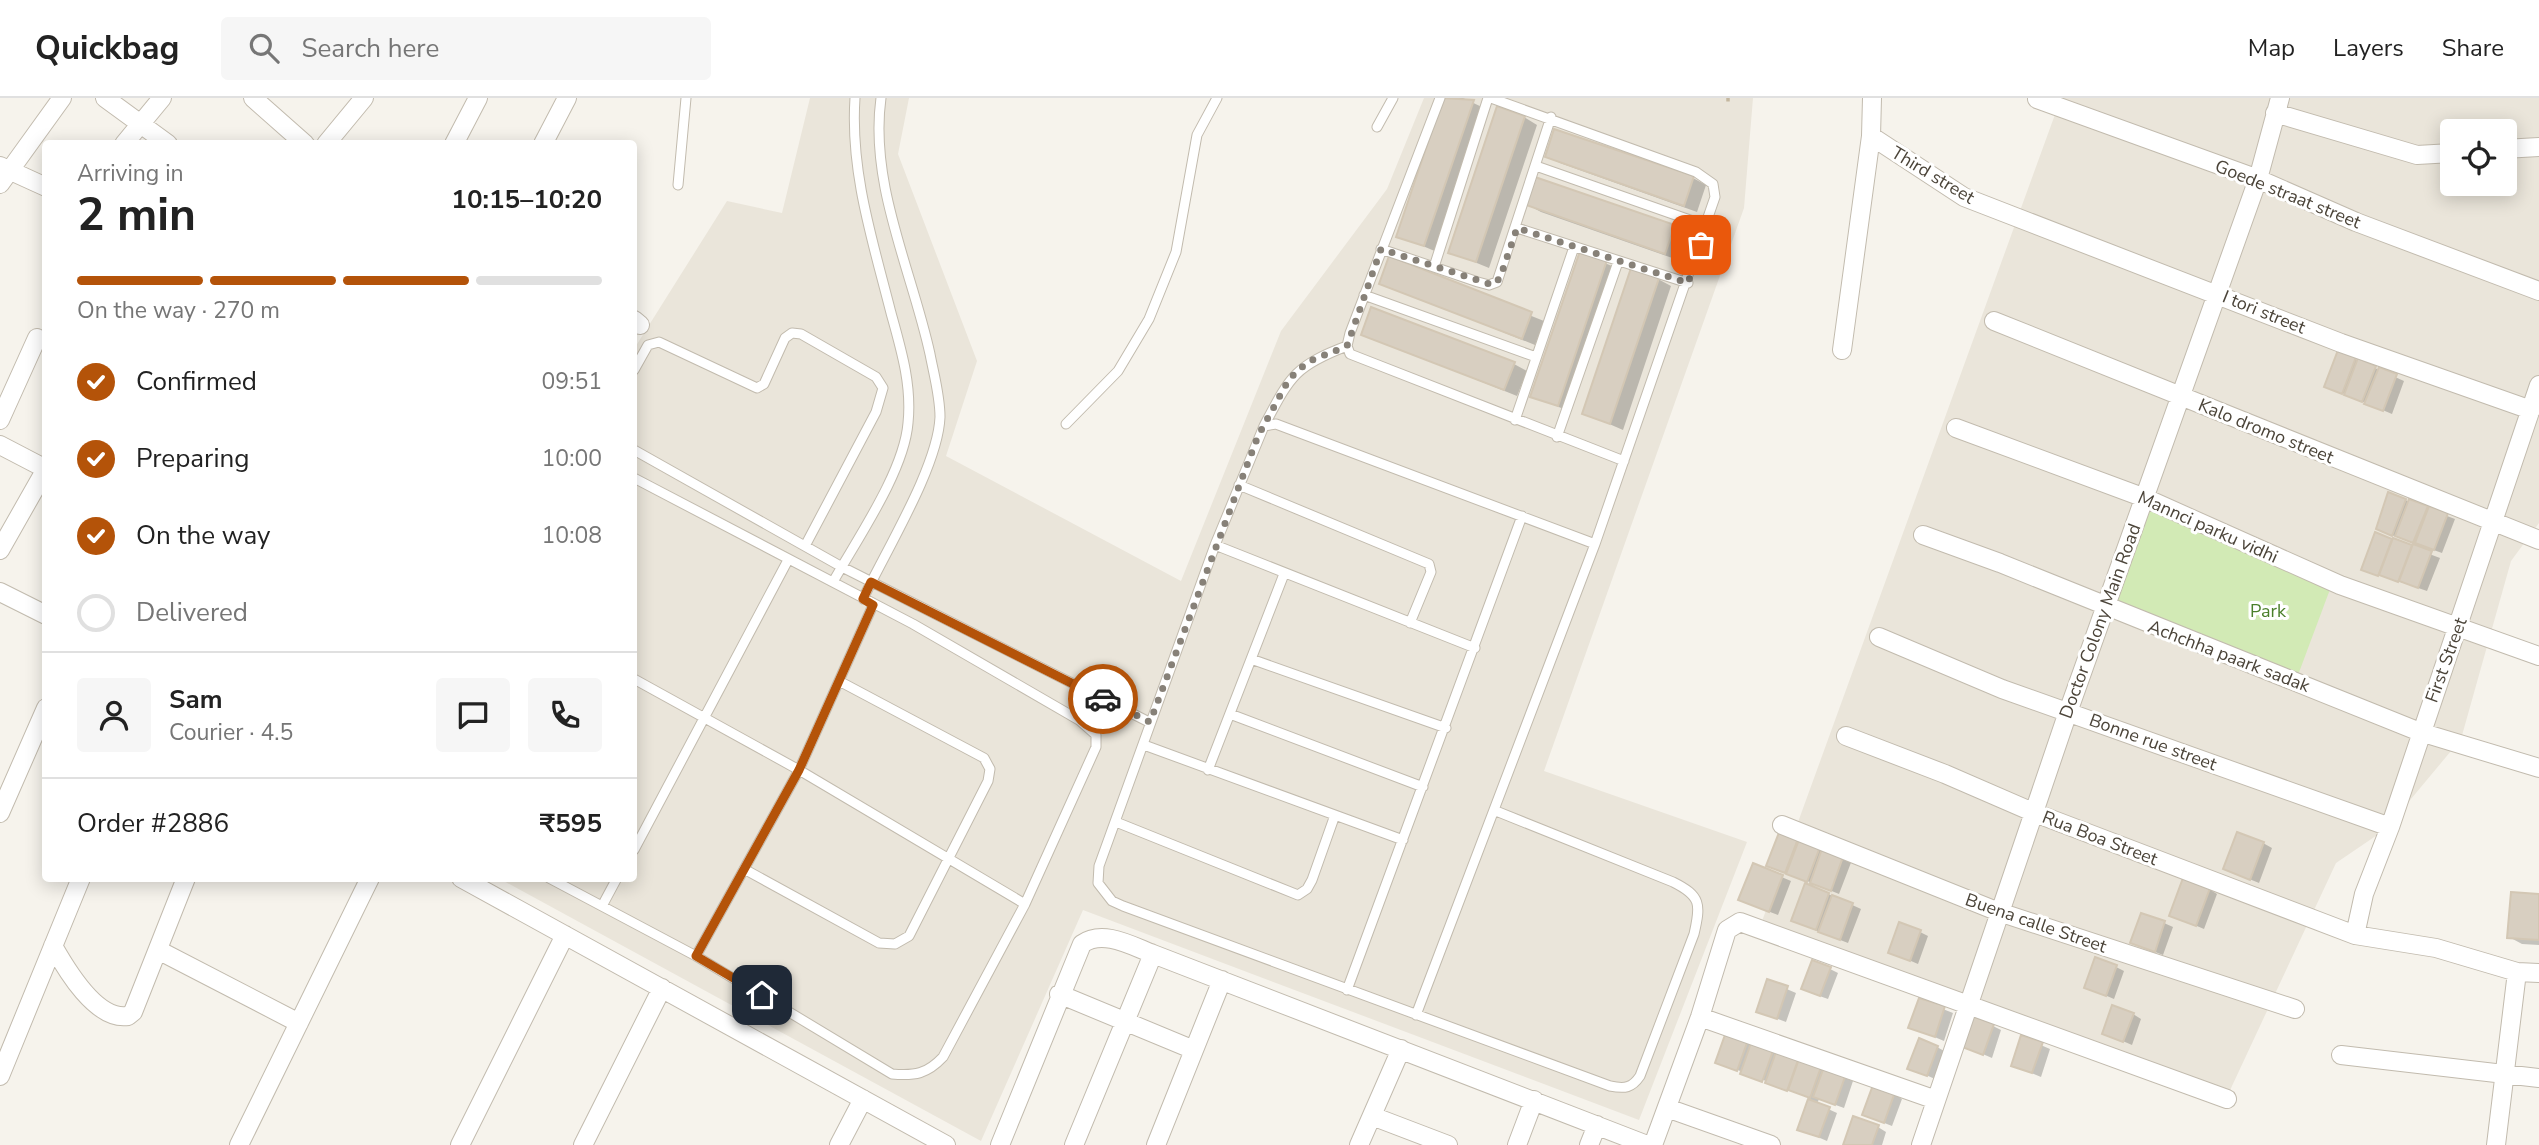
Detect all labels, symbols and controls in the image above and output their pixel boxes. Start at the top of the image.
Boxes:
search box [221,17,711,80]
text: Quickbag [35,26,179,71]
icon: search [245,29,283,67]
text: Search here [301,31,439,66]
text: Map [2248,32,2295,64]
text: Layers [2333,32,2404,64]
text: Share [2442,32,2504,64]
map controls [2440,119,2517,196]
button: locate [2440,119,2517,196]
street label: Third street [1887,141,1980,210]
street label: Goede straat street [2212,154,2365,234]
text: Arriving in [77,158,184,189]
text: 10:15–10:20 [451,182,602,217]
text: 2 min [77,183,196,246]
pin [1671,215,1731,275]
icon: bag [1682,226,1720,264]
street label: I tori street [2219,285,2310,340]
text: On the way · 270 m [77,295,280,326]
icon: check [77,363,115,401]
text: Confirmed [136,364,257,399]
text: 09:51 [542,366,602,397]
street label: Kalo dromo street [2195,393,2338,469]
icon: check [77,440,115,478]
text: Preparing [136,441,249,476]
text: 10:00 [542,443,602,474]
street label: Mannci parku vidhi [2134,485,2282,569]
icon: check [77,517,115,555]
text: On the way [136,518,270,553]
text: 10:08 [542,520,602,551]
street label: Doctor Colony Main Road [2054,520,2146,722]
text: Delivered [136,595,248,630]
park label: Park [2250,599,2287,623]
street label: First Street [2420,613,2473,706]
street label: Achchha paark sadak [2145,614,2314,698]
courier [1068,664,1138,734]
button: person [77,678,151,752]
button: chat [436,678,510,752]
button: phone [528,678,602,752]
icon: car [1084,680,1122,718]
text: Sam [169,682,222,717]
street label: Bonne rue street [2086,708,2221,776]
text: Courier · 4.5 [169,717,293,748]
street label: Rua Boa Street [2039,805,2162,871]
text: Order #2886 [77,806,229,841]
text: ₹595 [540,806,602,841]
street label: Buena calle Street [1962,888,2110,959]
pin [732,965,792,1025]
icon: home [743,976,781,1014]

